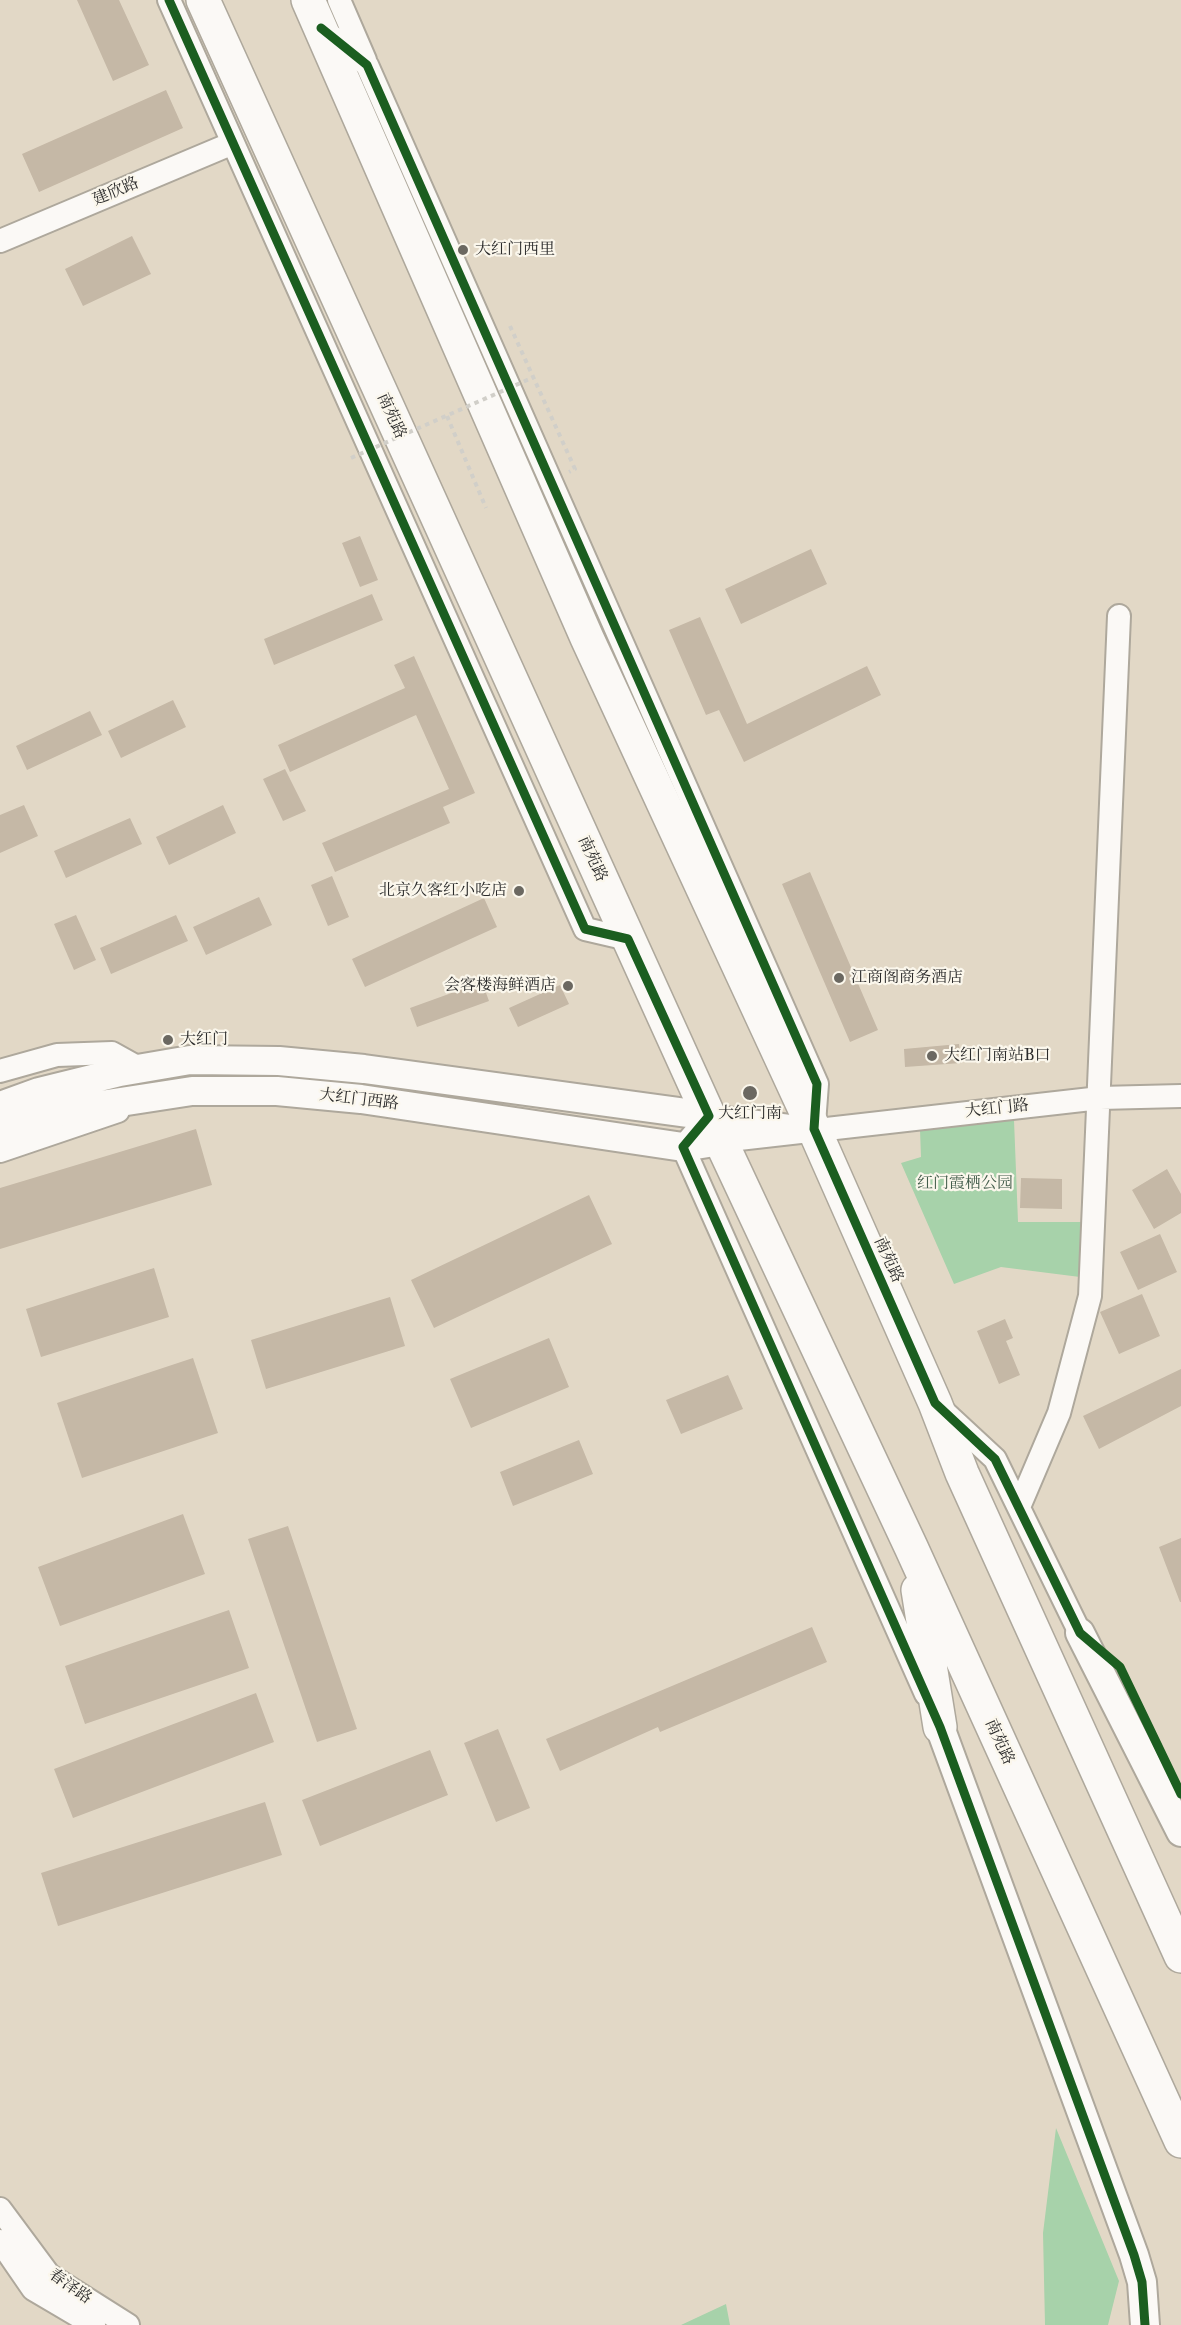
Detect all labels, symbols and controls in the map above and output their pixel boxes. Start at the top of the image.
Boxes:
street label: 建欣路 [90,174,142,210]
place label: 大红门西里 [475,240,555,260]
marker: 大红门西里 [456,243,470,257]
street label: 南苑路 [372,390,410,442]
street label: 南苑路 [573,833,611,885]
place label: 北京久客红小吃店 [379,881,507,901]
marker: 北京久客红小吃店 [512,884,526,898]
place label: 江商阁商务酒店 [851,968,963,988]
marker: 江商阁商务酒店 [832,971,846,985]
place label: 会客楼海鲜酒店 [444,976,556,996]
marker: 会客楼海鲜酒店 [561,979,575,993]
place label: 大红门 [180,1030,228,1050]
marker: 大红门 [161,1033,175,1047]
place label: 大红门南站B口 [944,1046,1051,1066]
marker: 大红门南站B口 [925,1049,939,1063]
marker: 大红门南 [741,1084,759,1102]
street label: 大红门西路 [318,1086,400,1114]
street label: 大红门路 [964,1096,1030,1122]
place label: 大红门南 [718,1104,782,1124]
park label: 红门霞栖公园 [917,1174,1013,1194]
street label: 南苑路 [869,1234,907,1286]
street label: 南苑路 [980,1716,1018,1768]
street label: 春泽路 [45,2265,95,2309]

